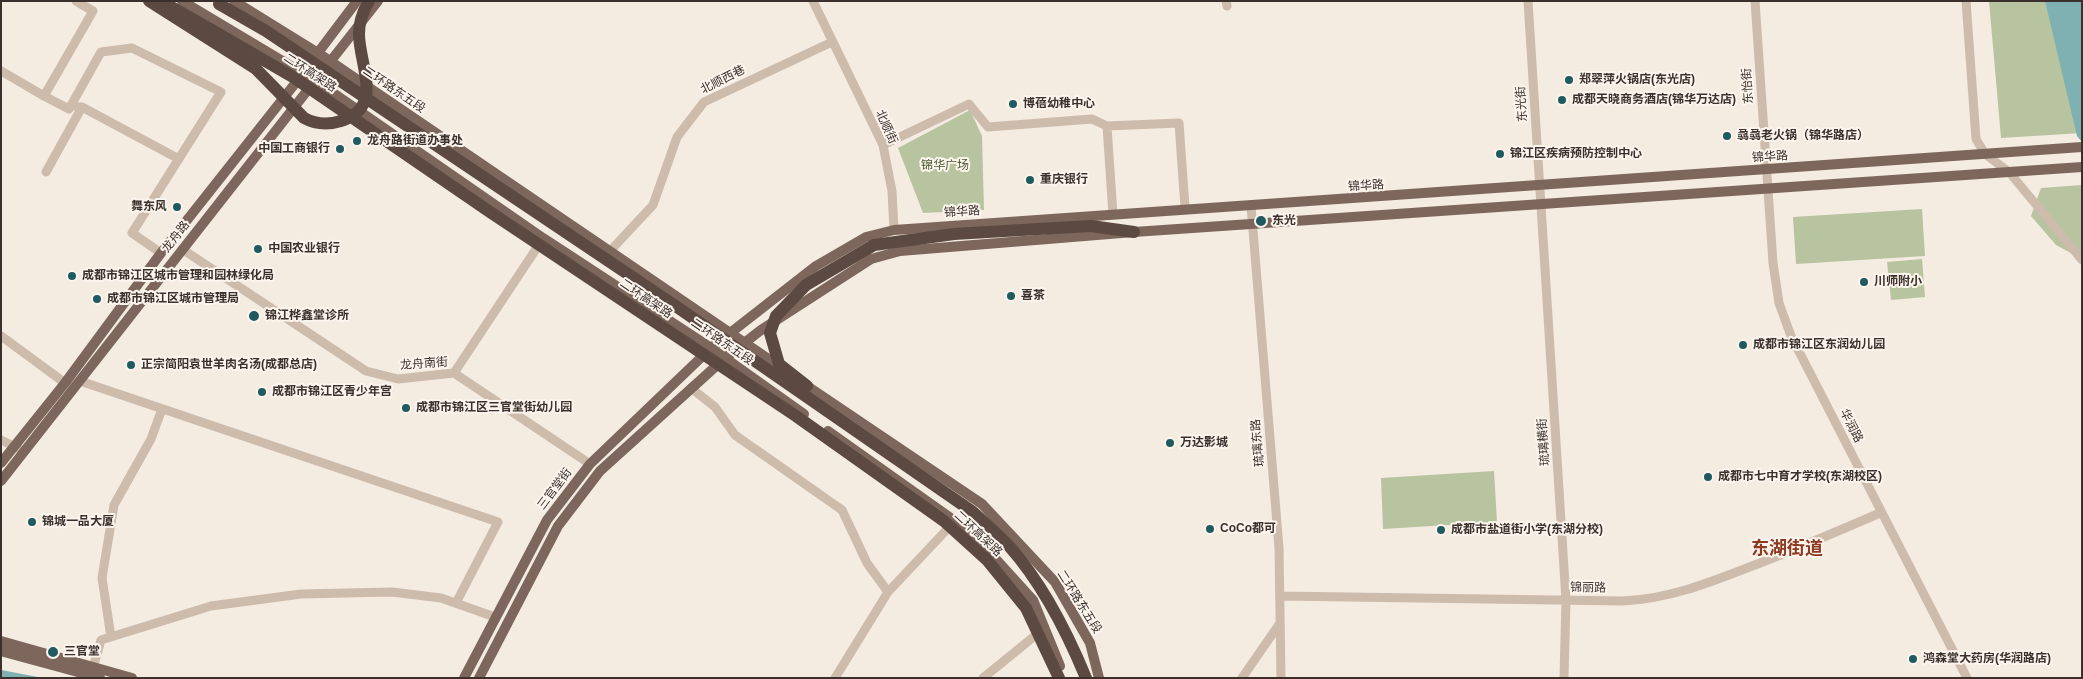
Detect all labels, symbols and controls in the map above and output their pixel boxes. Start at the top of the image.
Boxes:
street label: 二环高架路 [281,51,339,95]
street label: 北顺西巷 [698,63,748,97]
street label: 二环路东五段 [360,64,428,116]
street label: 东怡街 [1740,68,1756,104]
place label: 郑翠萍火锅店(东光店) [1579,73,1695,87]
marker: 郑翠萍火锅店(东光店) [1563,74,1575,86]
street label: 东光街 [1514,86,1530,122]
place label: 成都天晓商务酒店(锦华万达店) [1572,93,1736,107]
marker: 成都天晓商务酒店(锦华万达店) [1556,94,1568,106]
place label: 博蓓幼稚中心 [1023,97,1095,111]
marker: 博蓓幼稚中心 [1007,98,1019,110]
street label: 北顺街 [872,108,900,146]
place label: 骉骉老火锅（锦华路店） [1737,129,1869,143]
marker: 骉骉老火锅（锦华路店） [1721,130,1733,142]
place label: 龙舟路街道办事处 [367,134,463,148]
marker: 龙舟路街道办事处 [351,135,363,147]
place label: 中国工商银行 [258,142,330,156]
marker: 中国工商银行 [334,143,346,155]
place label: 锦江区疾病预防控制中心 [1510,147,1642,161]
marker: 锦江区疾病预防控制中心 [1494,148,1506,160]
street label: 锦华路 [1752,149,1788,165]
park label: 锦华广场 [921,159,969,173]
place label: 重庆银行 [1040,173,1088,187]
marker: 重庆银行 [1024,174,1036,186]
street label: 锦华路 [1348,178,1384,194]
place label: 舞东风 [131,200,167,214]
marker: 舞东风 [171,201,183,213]
street label: 锦华路 [944,204,980,220]
marker: 东光 [1254,214,1268,228]
place label: 东光 [1272,214,1296,228]
street label: 龙舟路 [159,218,193,256]
place label: 中国农业银行 [268,242,340,256]
marker: 中国农业银行 [252,243,264,255]
place label: 成都市锦江区城市管理和园林绿化局 [82,269,274,283]
marker: 成都市锦江区城市管理和园林绿化局 [66,270,78,282]
place label: 川师附小 [1874,275,1922,289]
street label: 二环高架路 [617,276,675,322]
marker: 川师附小 [1858,276,1870,288]
place label: 喜茶 [1021,289,1045,303]
marker: 喜茶 [1005,290,1017,302]
place label: 成都市锦江区城市管理局 [107,292,239,306]
marker: 成都市锦江区城市管理局 [91,293,103,305]
marker: 锦江桦鑫堂诊所 [247,309,261,323]
place label: 锦江桦鑫堂诊所 [265,309,349,323]
street label: 二环路东五段 [688,316,756,368]
place label: 成都市锦江区东润幼儿园 [1753,338,1885,352]
marker: 成都市锦江区东润幼儿园 [1737,339,1749,351]
street label: 龙舟南街 [400,355,448,373]
place label: 正宗简阳袁世羊肉名汤(成都总店) [141,358,317,372]
marker: 正宗简阳袁世羊肉名汤(成都总店) [125,359,137,371]
place label: 成都市锦江区青少年宫 [272,385,392,399]
marker: 成都市锦江区青少年宫 [256,386,268,398]
place label: 成都市锦江区三官堂街幼儿园 [416,401,572,415]
marker: 成都市锦江区三官堂街幼儿园 [400,402,412,414]
street label: 华润路 [1836,407,1866,445]
street label: 琉璃东路 [1249,418,1267,468]
street label: 琉璃横街 [1535,418,1553,466]
place label: 万达影城 [1180,436,1228,450]
marker: 万达影城 [1164,437,1176,449]
street label: 三官堂街 [535,465,575,513]
place label: 成都市七中育才学校(东湖校区) [1718,470,1882,484]
marker: 成都市七中育才学校(东湖校区) [1702,471,1714,483]
street label: 二环高架路 [951,508,1005,560]
place label: 锦城一品大厦 [42,515,114,529]
marker: 锦城一品大厦 [26,516,38,528]
place label: CoCo都可 [1220,522,1276,536]
marker: CoCo都可 [1204,523,1216,535]
place label: 成都市盐道街小学(东湖分校) [1451,523,1603,537]
marker: 成都市盐道街小学(东湖分校) [1435,524,1447,536]
district label: 东湖街道 [1751,538,1823,560]
street label: 二环路东五段 [1054,568,1104,636]
street label: 锦丽路 [1570,580,1606,596]
marker: 三官堂 [46,645,60,659]
place label: 三官堂 [64,645,100,659]
place label: 鸿森堂大药房(华润路店) [1923,652,2051,666]
marker: 鸿森堂大药房(华润路店) [1907,653,1919,665]

